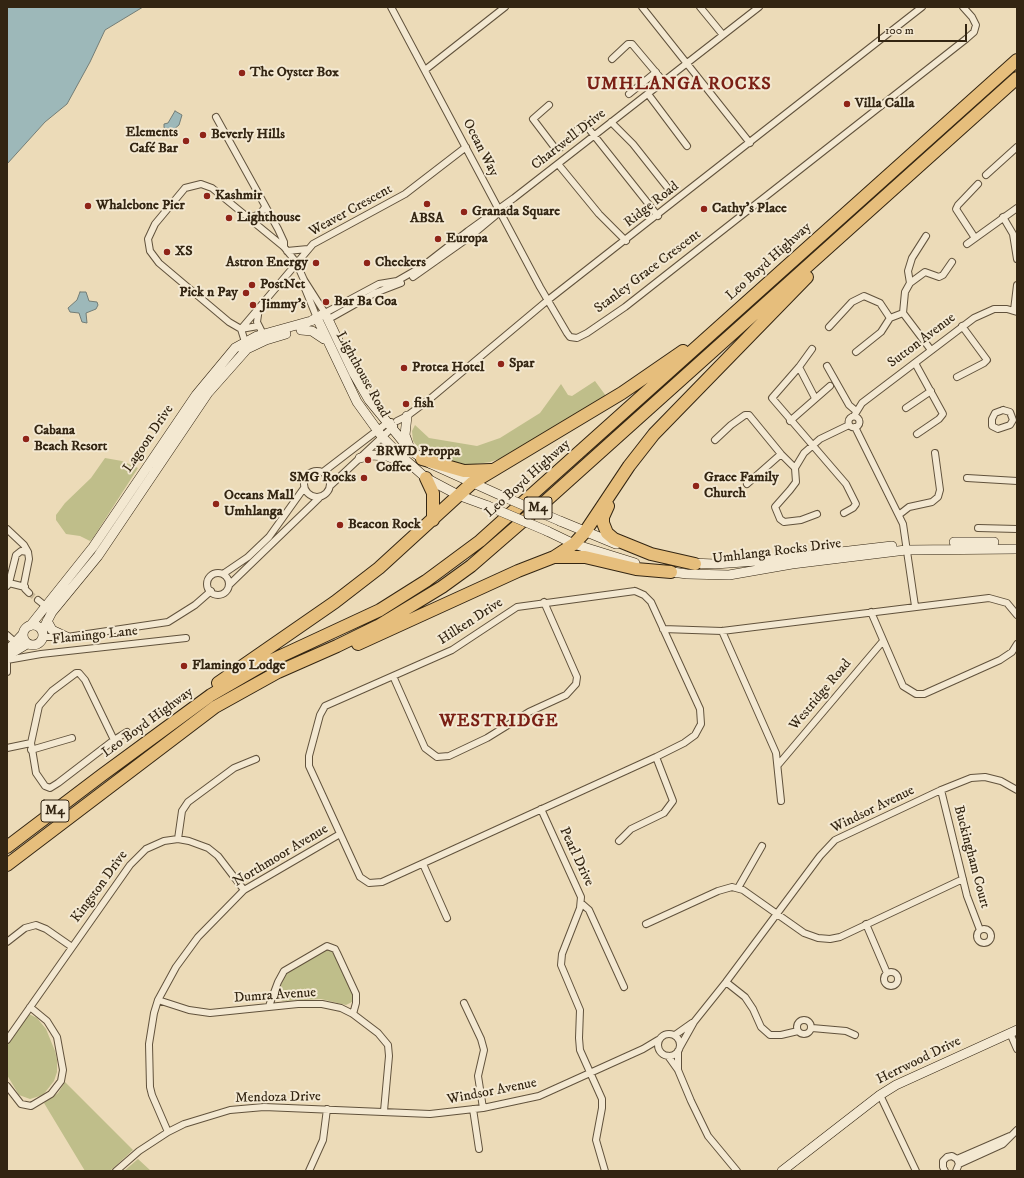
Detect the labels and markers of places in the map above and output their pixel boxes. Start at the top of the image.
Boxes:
place label: The Oyster Box [250,65,339,81]
marker: The Oyster Box [237,68,247,78]
place label: Villa Calla [855,96,914,112]
marker: Villa Calla [842,99,852,109]
place label: Elements Café Bar [125,125,178,158]
place label: Beverly Hills [211,127,285,143]
marker: Beverly Hills [198,130,208,140]
marker: Elements Café Bar [181,136,191,146]
place label: Kashmir [215,188,262,204]
marker: Kashmir [202,191,212,201]
place label: Whalebone Pier [96,198,185,214]
marker: ABSA [422,199,432,209]
marker: Whalebone Pier [83,201,93,211]
place label: Cathy's Place [712,201,787,217]
place label: Granada Square [472,204,560,220]
marker: Cathy's Place [699,204,709,214]
marker: Granada Square [459,207,469,217]
place label: Lighthouse [237,210,301,226]
place label: ABSA [410,211,444,227]
marker: Lighthouse [224,213,234,223]
place label: Europa [446,231,488,247]
marker: Europa [433,234,443,244]
place label: XS [175,244,192,260]
marker: XS [162,247,172,257]
place label: Astron Energy [226,255,308,271]
place label: Checkers [375,255,426,271]
marker: Astron Energy [311,258,321,268]
marker: Checkers [362,258,372,268]
place label: PostNet [260,277,305,293]
marker: PostNet [247,280,257,290]
place label: Pick n Pay [179,285,238,301]
marker: Pick n Pay [241,288,251,298]
place label: Bar Ba Coa [334,294,397,310]
place label: Jimmy's [261,297,306,313]
marker: Bar Ba Coa [321,297,331,307]
marker: Jimmy's [248,300,258,310]
place label: Spar [509,356,535,372]
marker: Spar [496,359,506,369]
place label: Protea Hotel [412,360,484,376]
marker: Protea Hotel [399,363,409,373]
place label: fish [414,396,434,412]
marker: fish [401,399,411,409]
place label: Cabana Beach Resort [34,423,107,456]
marker: Cabana Beach Resort [21,434,31,444]
place label: BRWD Proppa Coffee [376,444,460,476]
marker: BRWD Proppa Coffee [363,455,373,465]
place label: SMG Rocks [290,470,356,486]
place label: Grace Family Church [704,470,779,502]
marker: SMG Rocks [359,473,369,483]
marker: Grace Family Church [691,481,701,491]
place label: Oceans Mall Umhlanga [224,488,294,520]
marker: Oceans Mall Umhlanga [211,499,221,509]
place label: Beacon Rock [348,517,421,533]
marker: Beacon Rock [335,520,345,530]
place label: Flamingo Lodge [192,658,285,674]
marker: Flamingo Lodge [179,661,189,671]

